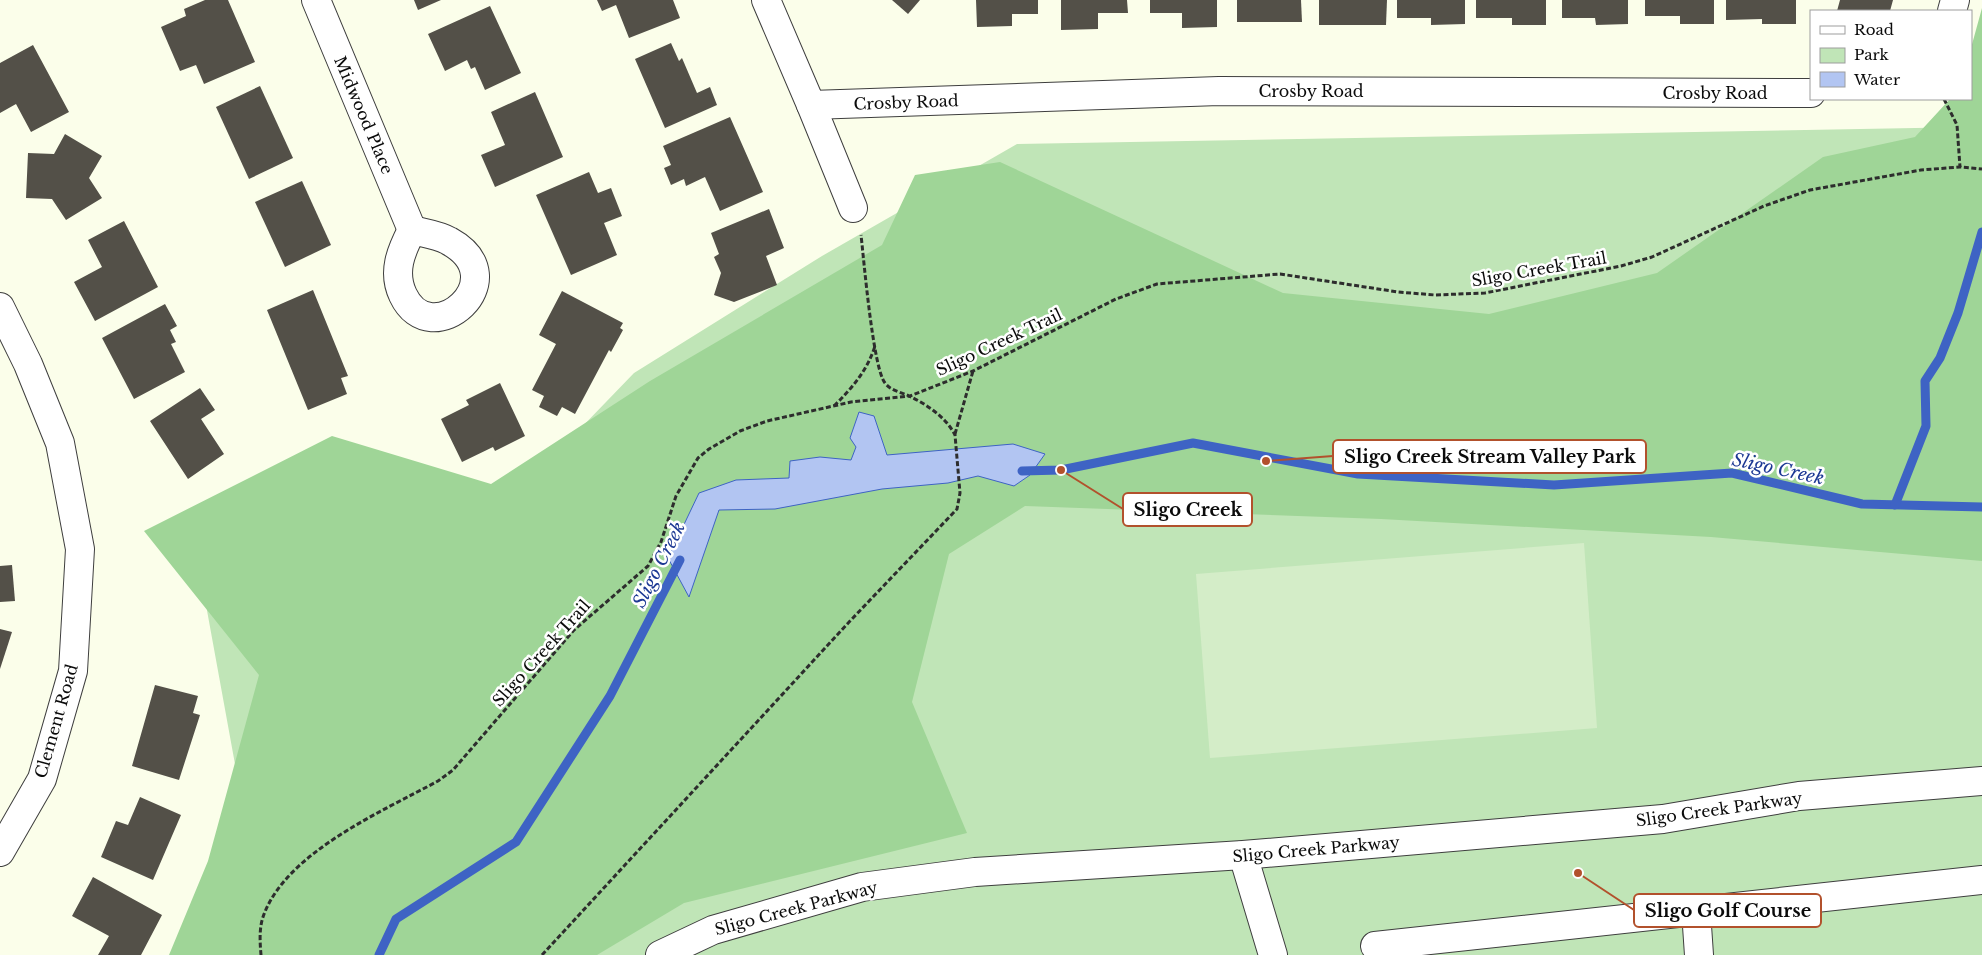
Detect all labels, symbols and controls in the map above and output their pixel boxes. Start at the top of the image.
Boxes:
legend [1810,10,1972,100]
text: Road [1854,20,1894,39]
text: Park [1854,45,1890,64]
street label: Midwood Place [330,53,398,177]
text: Water [1853,70,1901,89]
street label: Crosby Road [1258,81,1364,101]
street label: Crosby Road [1662,83,1768,103]
street label: Crosby Road [853,90,959,114]
street label: Sligo Creek Trail [1470,247,1608,291]
street label: Sligo Creek Trail [933,304,1065,380]
callout: Sligo Creek Stream Valley Park [1333,440,1646,473]
text: Sligo Creek Stream Valley Park [1344,446,1637,468]
water label: Sligo Creek [1730,449,1826,489]
callout: Sligo Creek [1123,493,1252,526]
text: Sligo Creek [1133,499,1244,521]
water label: Sligo Creek [628,518,690,612]
street label: Sligo Creek Trail [488,595,594,711]
street label: Clement Road [30,661,82,780]
street label: Sligo Creek Parkway [1635,787,1804,831]
street label: Sligo Creek Parkway [1232,832,1401,866]
street label: Sligo Creek Parkway [712,876,880,939]
callout: Sligo Golf Course [1634,894,1821,927]
text: Sligo Golf Course [1645,900,1811,922]

